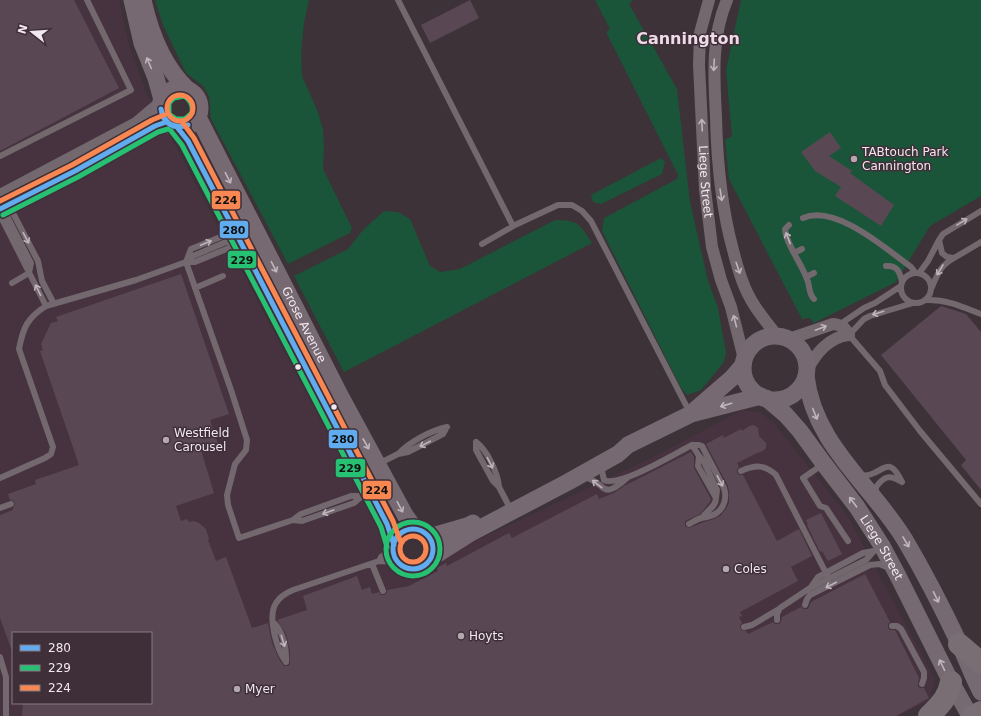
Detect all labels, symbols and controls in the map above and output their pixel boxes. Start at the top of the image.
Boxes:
north arrow [12,12,52,52]
text: N [15,23,30,36]
district label: Cannington [636,29,740,48]
one-way arrow [145,58,153,70]
one-way arrow [711,58,718,71]
one-way arrow [699,119,706,132]
street label: Liege Street [696,145,715,219]
place label: TABtouch Park Cannington [861,145,948,173]
marker: TABtouch Park Cannington [849,154,859,164]
one-way arrow [225,172,232,184]
one-way arrow [717,188,725,201]
line badge: 224 [211,190,241,210]
text: 224 [215,194,238,207]
one-way arrow [956,218,968,226]
line badge: 280 [219,220,249,239]
text: 280 [223,224,246,237]
one-way arrow [23,232,30,244]
one-way arrow [783,233,791,245]
one-way arrow [200,239,212,246]
line badge: 229 [227,250,257,269]
text: 229 [231,254,253,267]
one-way arrow [271,261,278,273]
one-way arrow [735,261,742,274]
one-way arrow [935,264,943,276]
one-way arrow [33,284,41,296]
street label: Grose Avenue [279,284,329,365]
one-way arrow [871,310,884,317]
one-way arrow [730,315,738,328]
one-way arrow [814,324,826,332]
unlabelled marker [293,362,303,372]
unlabelled marker [329,402,339,412]
one-way arrow [719,402,732,409]
one-way arrow [811,407,819,419]
place label: Westfield Carousel [174,426,229,454]
line badge: 280 [328,429,358,449]
text: 280 [332,433,355,446]
marker: Westfield Carousel [161,435,171,445]
one-way arrow [363,438,371,450]
one-way arrow [419,440,431,448]
one-way arrow [487,456,495,468]
line badge: 229 [335,458,366,478]
text: 229 [339,462,361,475]
one-way arrow [717,474,724,486]
line badge: 224 [362,480,392,500]
one-way arrow [592,480,603,488]
text: 224 [366,484,389,497]
one-way arrow [849,496,857,507]
one-way arrow [397,501,405,513]
one-way arrow [322,509,335,516]
street label: Liege Street [857,513,906,583]
one-way arrow [902,536,910,547]
place label: Coles [734,562,767,576]
marker: Coles [721,564,731,574]
one-way arrow [826,581,838,589]
one-way arrow [933,591,940,603]
place label: Hoyts [469,629,503,643]
marker: Hoyts [456,631,466,641]
legend [12,632,152,704]
one-way arrow [280,634,287,647]
text: 280 [48,641,71,655]
one-way arrow [938,659,945,671]
text: 229 [48,661,71,675]
text: 224 [48,681,71,695]
place label: Myer [245,682,275,696]
marker: Myer [232,684,242,694]

